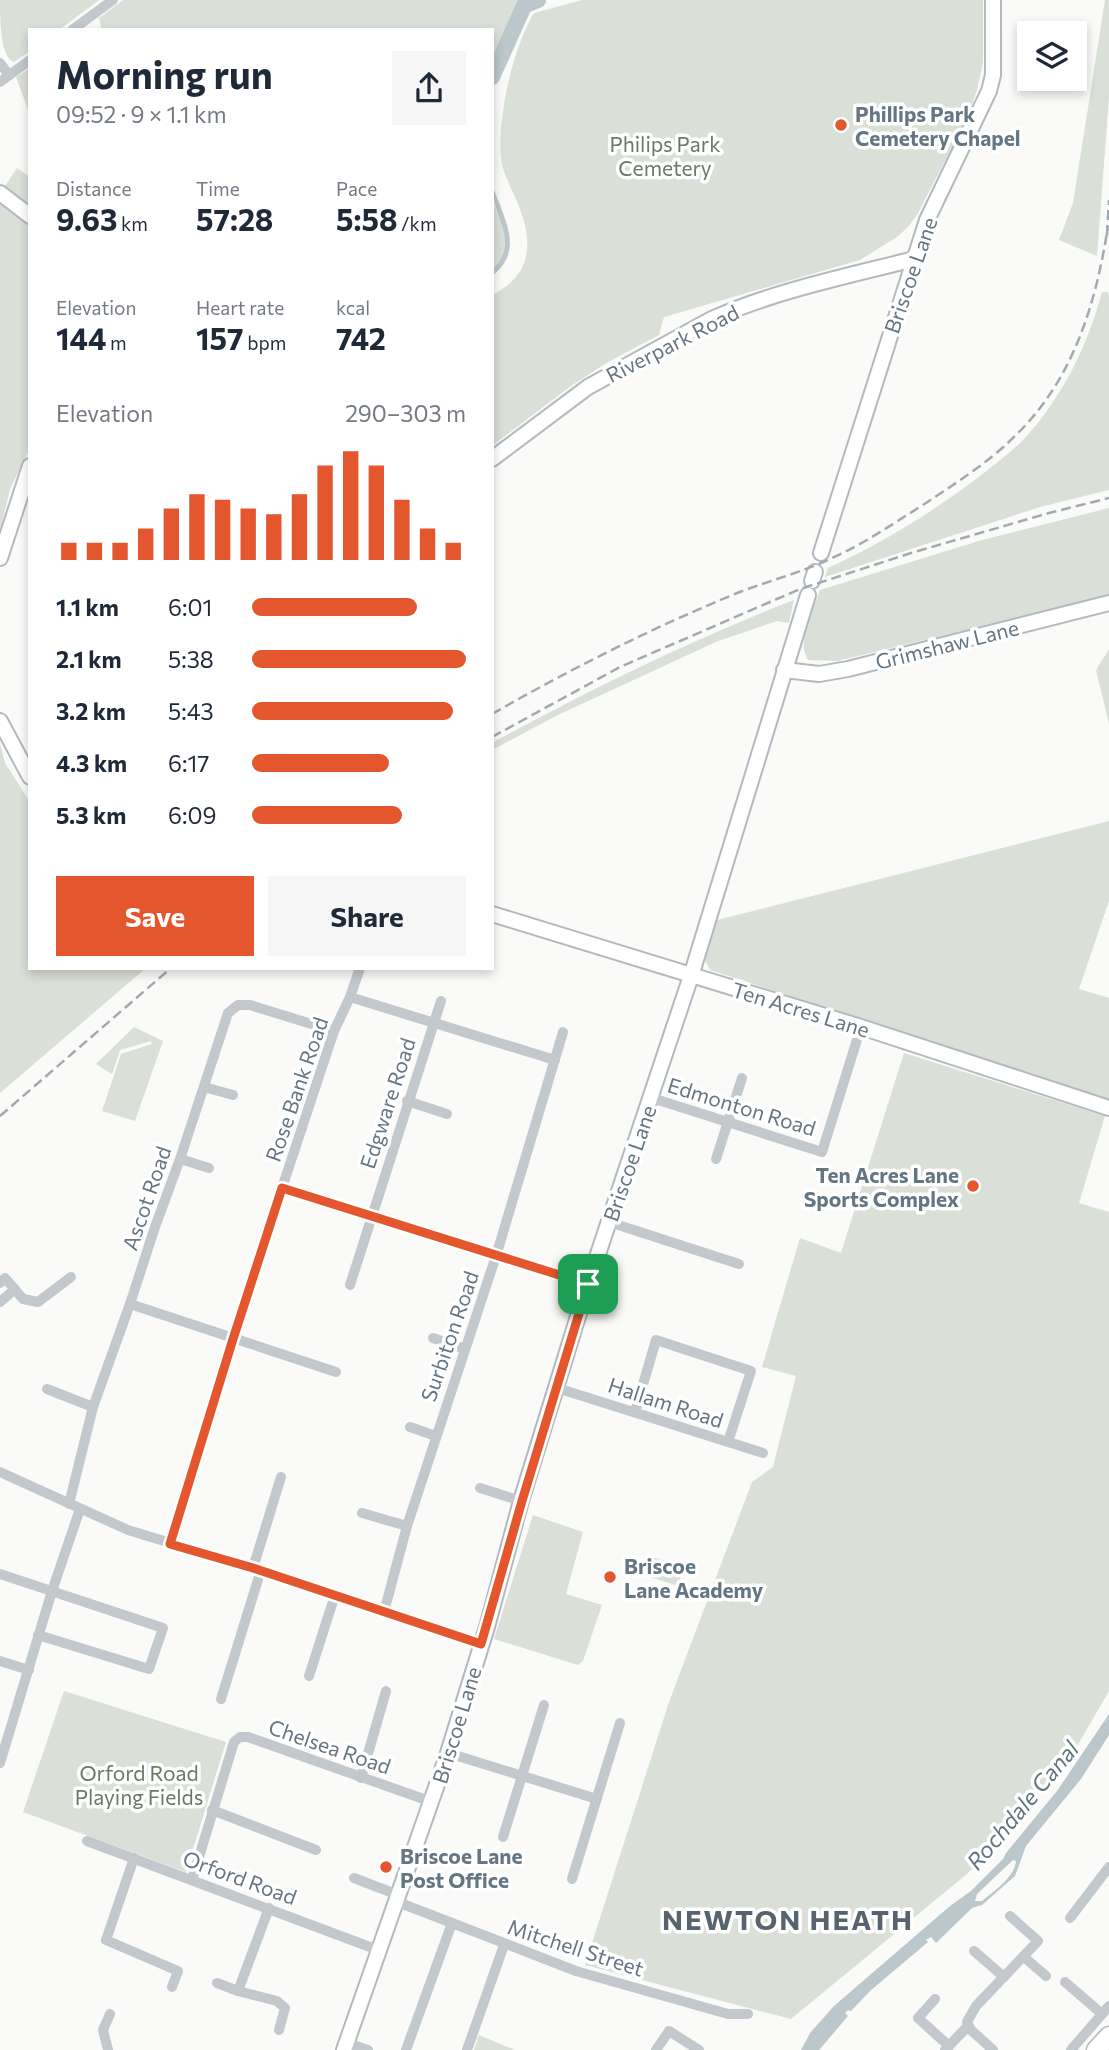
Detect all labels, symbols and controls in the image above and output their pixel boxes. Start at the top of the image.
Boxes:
map controls [1017,21,1087,91]
button: layers [1017,21,1087,91]
text: Morning run [56,50,273,97]
button: share [392,51,466,125]
text: 09:52 · 9 × 1.1 km [56,100,227,128]
place label: Phillips Park Cemetery Chapel [855,101,1021,150]
marker: Phillips Park Cemetery Chapel [833,117,849,133]
park label: Philips Park Cemetery [609,131,721,180]
text: Distance [56,177,132,200]
text: Time [196,177,240,200]
text: Pace [336,177,377,200]
text: 9.63 [56,200,117,237]
text: 57:28 [196,200,273,237]
text: 5:58 [336,200,397,237]
text: km [117,212,148,235]
text: /km [397,212,436,235]
street label: Briscoe Lane [878,214,942,336]
text: Elevation [56,296,136,319]
text: Heart rate [196,296,284,319]
text: kcal [336,296,370,319]
street label: Riverpark Road [601,299,743,387]
text: 144 [56,319,106,356]
text: 157 [196,319,244,356]
text: 742 [336,319,386,356]
text: m [106,331,127,354]
text: bpm [244,331,286,354]
text: Elevation [56,399,153,427]
text: 290–303 m [345,399,466,427]
text: 1.1 km [56,593,119,621]
text: 6:01 [168,593,212,621]
street label: Grimshaw Lane [873,614,1021,674]
text: 2.1 km [56,645,122,673]
text: 5:38 [168,645,214,673]
text: 3.2 km [56,697,126,725]
text: 5:43 [168,697,214,725]
text: 4.3 km [56,749,127,777]
text: 6:17 [168,749,209,777]
text: 5.3 km [56,801,126,829]
text: 6:09 [168,801,216,829]
button: Save [56,876,254,956]
button: Share [268,876,466,956]
street label: Ten Acres Lane [729,976,873,1042]
street label: Rose Bank Road [260,1013,332,1165]
street label: Edgware Road [354,1035,420,1171]
street label: Edmonton Road [665,1072,819,1140]
street label: Briscoe Lane [597,1102,661,1224]
street label: Ascot Road [117,1143,175,1253]
place label: Ten Acres Lane Sports Complex [804,1162,959,1211]
marker: Ten Acres Lane Sports Complex [965,1178,981,1194]
pin [558,1254,618,1314]
icon: arrive [569,1265,607,1303]
street label: Surbiton Road [415,1267,483,1405]
street label: Hallam Road [605,1372,727,1432]
place label: Briscoe Lane Academy [624,1553,764,1602]
marker: Briscoe Lane Academy [602,1569,618,1585]
street label: Briscoe Lane [426,1663,486,1787]
street label: Chelsea Road [266,1713,394,1779]
water label: Rochdale Canal [960,1734,1085,1875]
park label: Orford Road Playing Fields [75,1760,203,1809]
place label: Briscoe Lane Post Office [400,1843,522,1892]
street label: Orford Road [180,1845,300,1909]
marker: Briscoe Lane Post Office [378,1859,394,1875]
district label: NEWTON HEATH [662,1902,914,1936]
street label: Mitchell Street [505,1913,647,1981]

